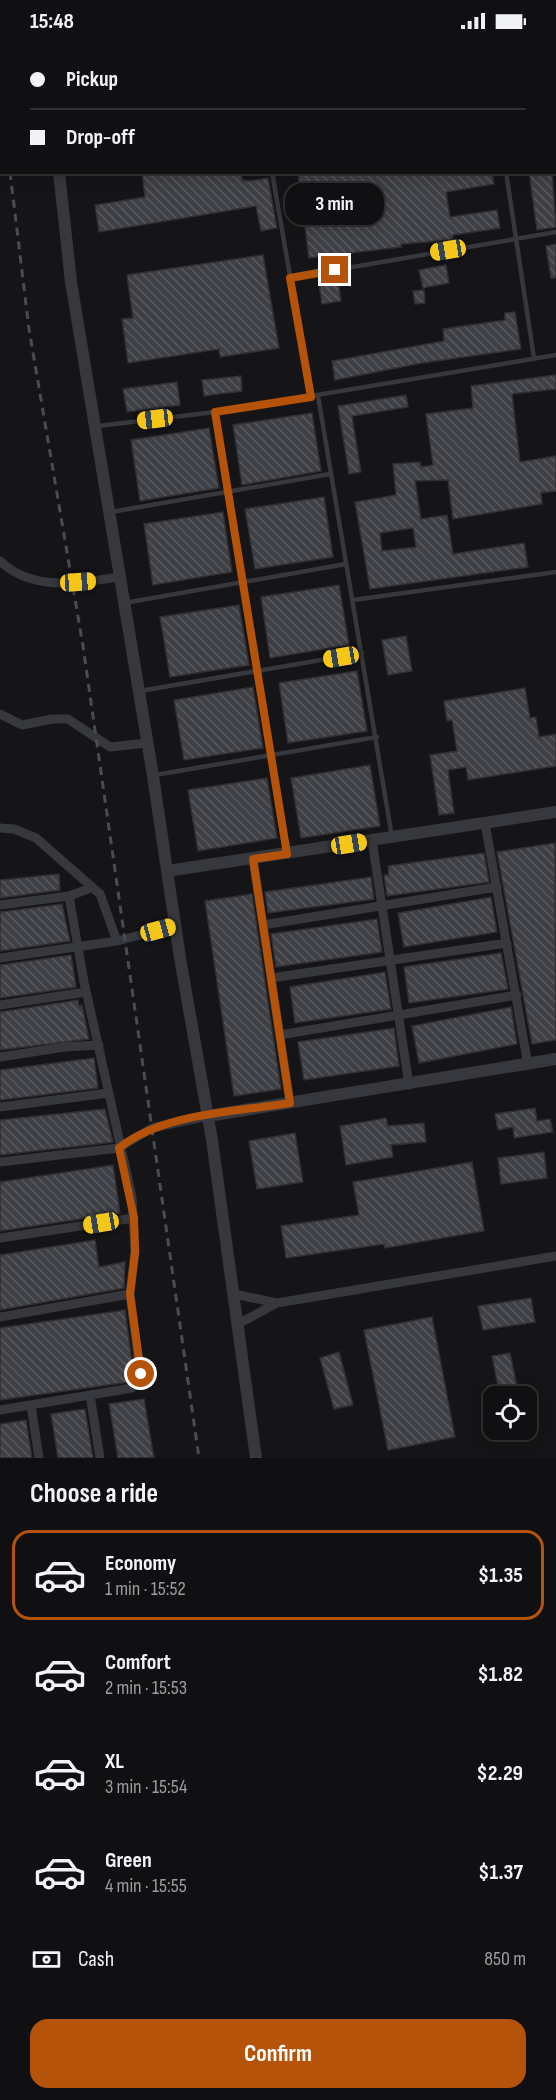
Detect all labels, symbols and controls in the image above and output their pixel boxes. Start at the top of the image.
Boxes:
text: 15:48 [30,8,74,35]
text: Pickup [66,66,118,93]
text: Drop-off [66,124,135,151]
callout: 3 min [286,183,385,225]
text: 3 min [315,192,354,216]
car [429,238,467,262]
route end [321,256,348,283]
car [136,408,174,430]
car [59,572,97,592]
car [322,645,360,669]
car [330,832,368,856]
car [138,917,178,943]
car [82,1211,120,1235]
route start [127,1360,154,1387]
map controls [483,1386,537,1440]
button: locate [483,1386,537,1440]
text: Choose a ride [30,1478,158,1510]
icon: car [33,1548,87,1602]
text: Economy [105,1550,176,1577]
text: $1.35 [478,1562,523,1589]
text: 1 min · 15:52 [105,1577,186,1601]
icon: car [33,1647,87,1701]
text: Comfort [105,1649,171,1676]
text: $1.82 [477,1661,523,1688]
text: 2 min · 15:53 [105,1676,187,1700]
icon: car [33,1746,87,1800]
text: XL [105,1748,124,1775]
text: $2.29 [477,1760,523,1787]
text: 3 min · 15:54 [105,1775,187,1799]
icon: car [33,1845,87,1899]
text: Green [105,1847,152,1874]
text: $1.37 [478,1859,523,1886]
text: 4 min · 15:55 [105,1874,187,1898]
icon: cash [30,1943,63,1976]
text: Cash [78,1946,114,1973]
text: 850 m [484,1947,526,1971]
button: Confirm [30,2019,526,2088]

